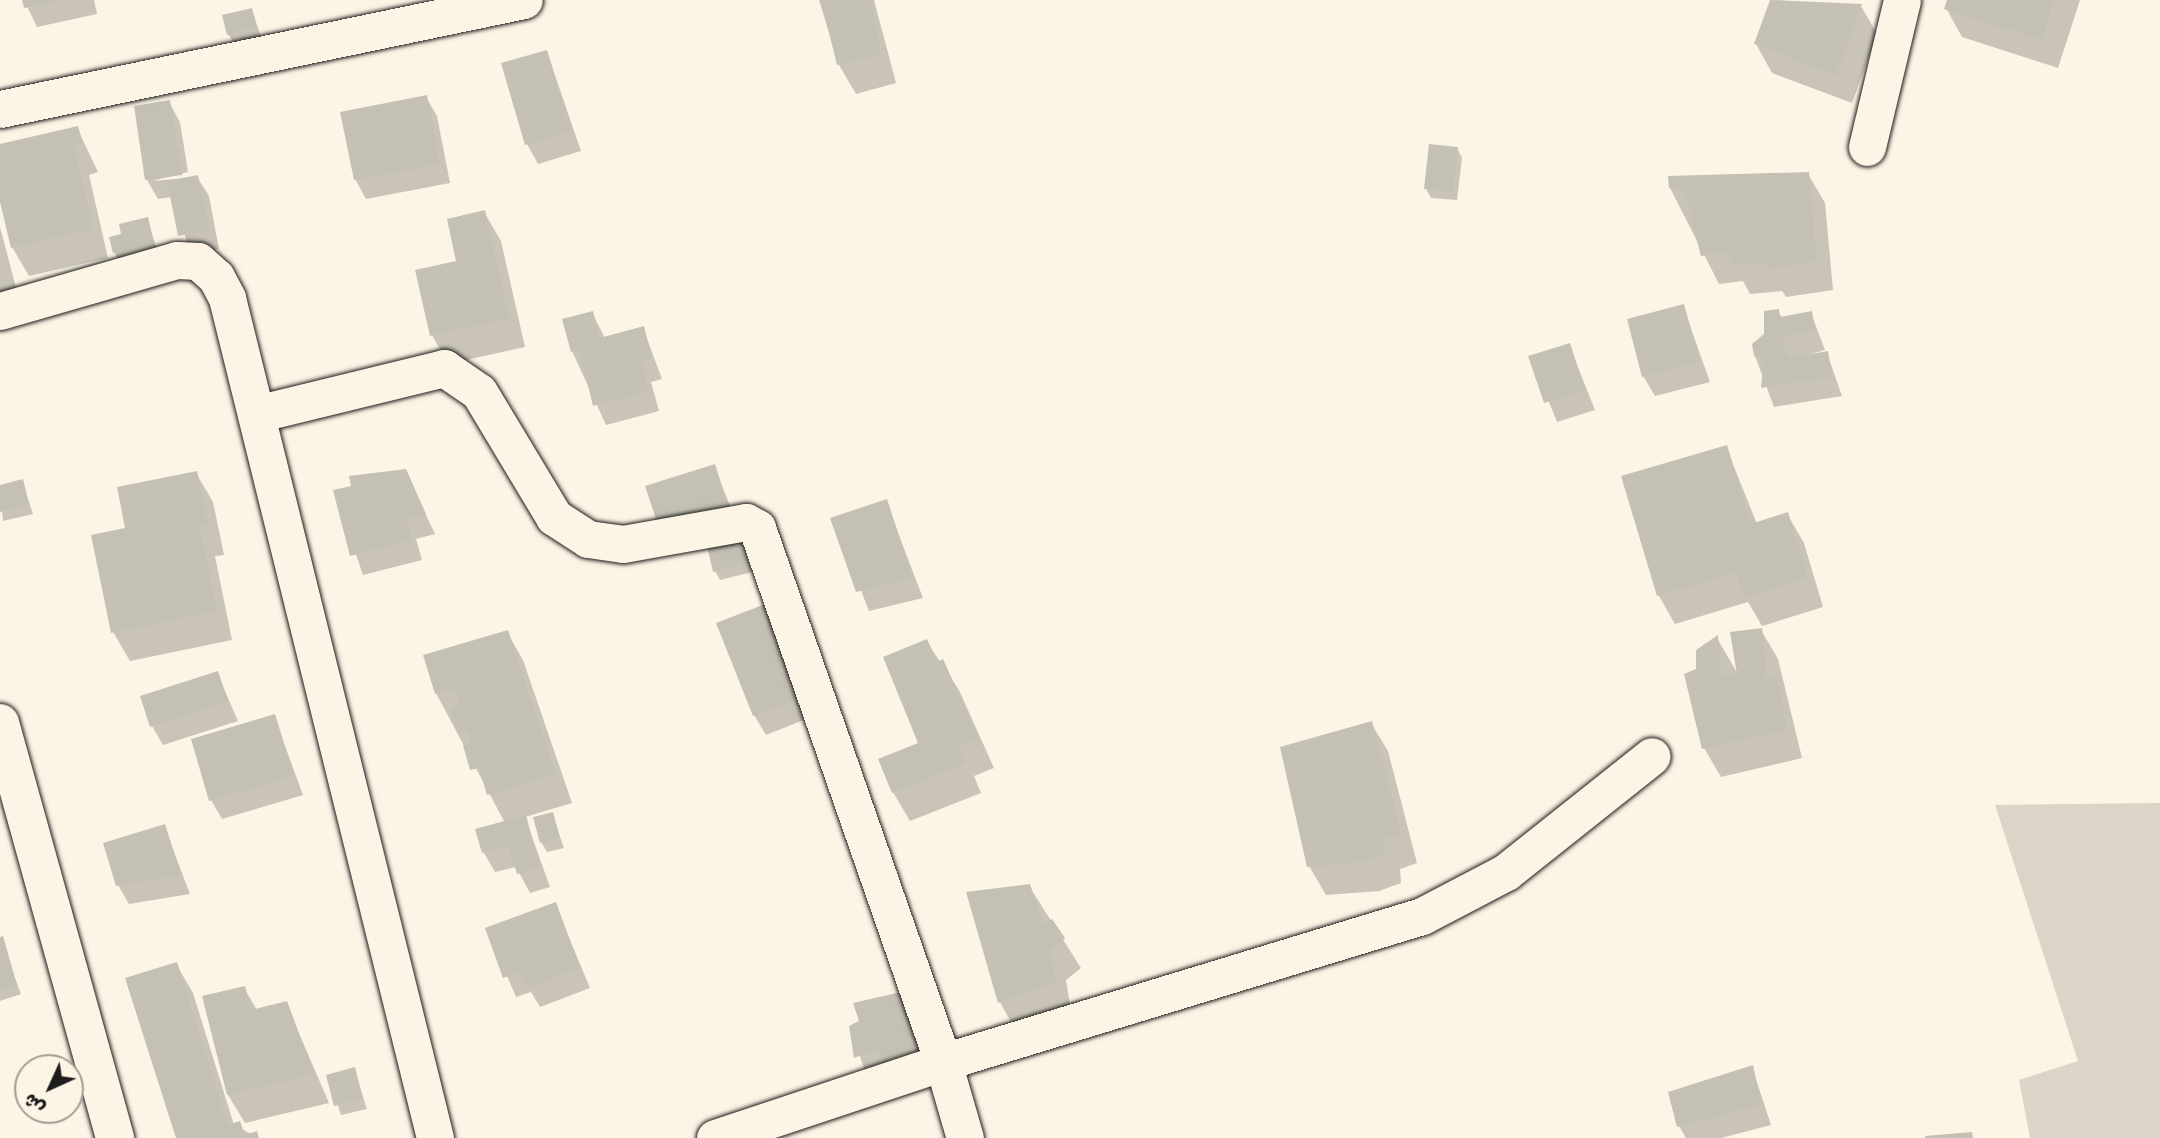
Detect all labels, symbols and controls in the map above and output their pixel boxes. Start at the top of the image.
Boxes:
north arrow [14,1054,84,1124]
text: ش [18,1086,52,1120]

